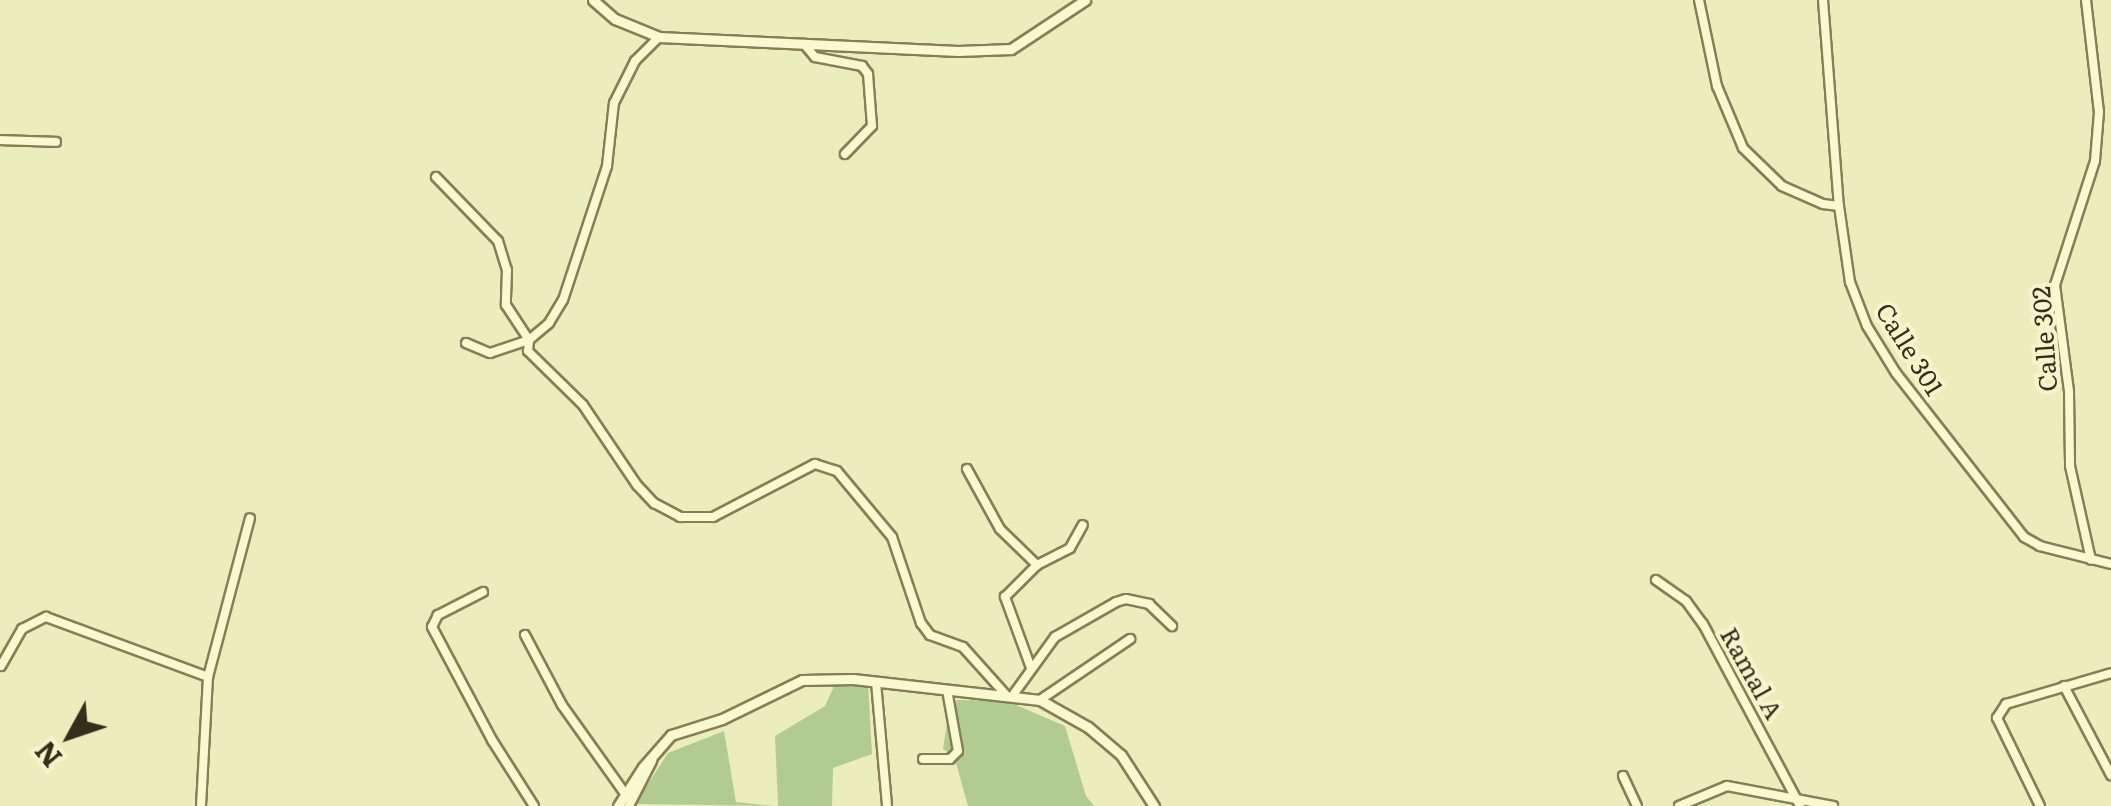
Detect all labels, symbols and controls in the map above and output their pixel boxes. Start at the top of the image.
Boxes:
street label: Calle 302 [2025,285,2063,393]
street label: Calle 301 [1870,297,1950,401]
street label: Ramal A [1715,622,1789,724]
north arrow [20,686,120,786]
text: N [23,733,71,778]

